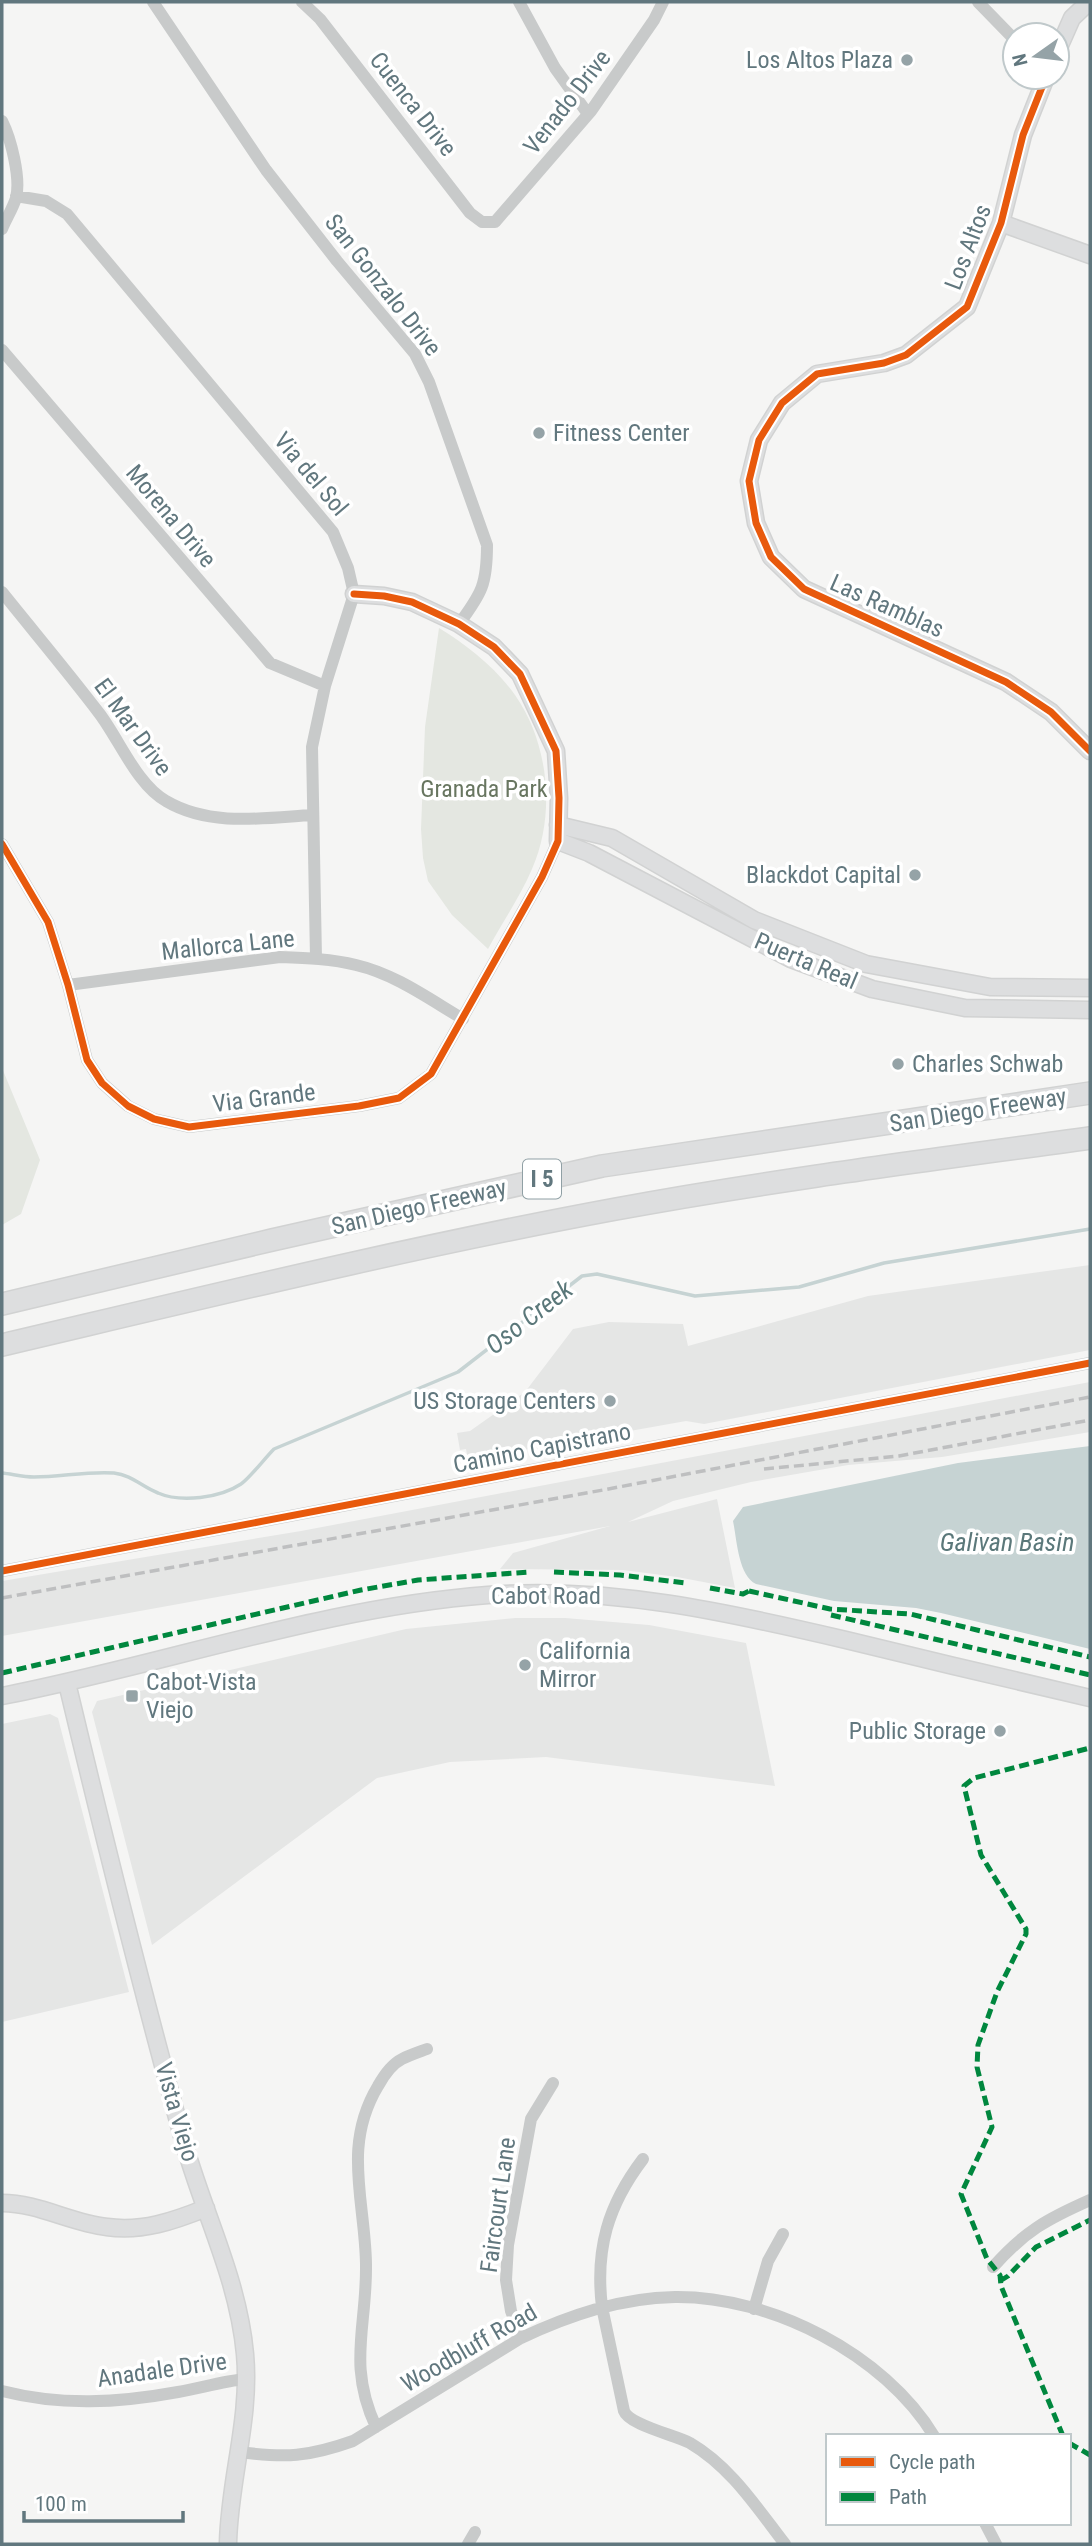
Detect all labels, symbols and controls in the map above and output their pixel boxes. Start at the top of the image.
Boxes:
north arrow [1001,21,1071,91]
street label: Venado Drive [518,44,616,160]
street label: Cuenca Drive [364,46,462,162]
place label: Los Altos Plaza [746,46,893,74]
marker: Los Altos Plaza [899,52,915,68]
text: N [1007,52,1033,68]
street label: Los Altos [939,200,997,294]
street label: San Gonzalo Drive [319,209,447,361]
place label: Fitness Center [553,419,690,447]
marker: Fitness Center [531,425,547,441]
street label: Via del Sol [268,427,354,521]
street label: Morena Drive [120,459,222,573]
street label: Las Ramblas [826,569,948,643]
street label: El Mar Drive [88,673,178,781]
park label: Granada Park [420,775,548,803]
place label: Blackdot Capital [746,861,901,889]
marker: Blackdot Capital [907,867,923,883]
street label: Mallorca Lane [160,924,296,966]
street label: Puerta Real [750,927,862,995]
place label: Charles Schwab [912,1050,1063,1078]
marker: Charles Schwab [890,1056,906,1072]
street label: Via Grande [211,1078,317,1118]
street label: San Diego Freeway [888,1082,1068,1138]
road number: I 5 [523,1160,561,1198]
street label: San Diego Freeway [329,1173,509,1241]
water label: Oso Creek [480,1273,579,1360]
place label: US Storage Centers [413,1387,596,1415]
marker: US Storage Centers [602,1393,618,1409]
street label: Camino Capistrano [451,1417,633,1479]
water label: Galivan Basin [940,1527,1074,1557]
street label: Cabot Road [491,1582,601,1610]
place label: California Mirror [539,1637,631,1693]
marker: California Mirror [517,1657,533,1673]
place label: Cabot-Vista Viejo [146,1668,257,1724]
marker: Cabot-Vista Viejo [124,1688,140,1704]
place label: Public Storage [849,1717,986,1745]
marker: Public Storage [992,1723,1008,1739]
street label: Vista Viejo [150,2059,204,2165]
street label: Faircourt Lane [475,2136,521,2274]
street label: Woodbluff Road [396,2298,542,2398]
street label: Anadale Drive [95,2347,229,2393]
legend [826,2434,1071,2525]
text: Cycle path [889,2450,975,2474]
scale bar [24,2480,184,2524]
text: Path [889,2485,927,2509]
text: 100 m [35,2492,87,2516]

